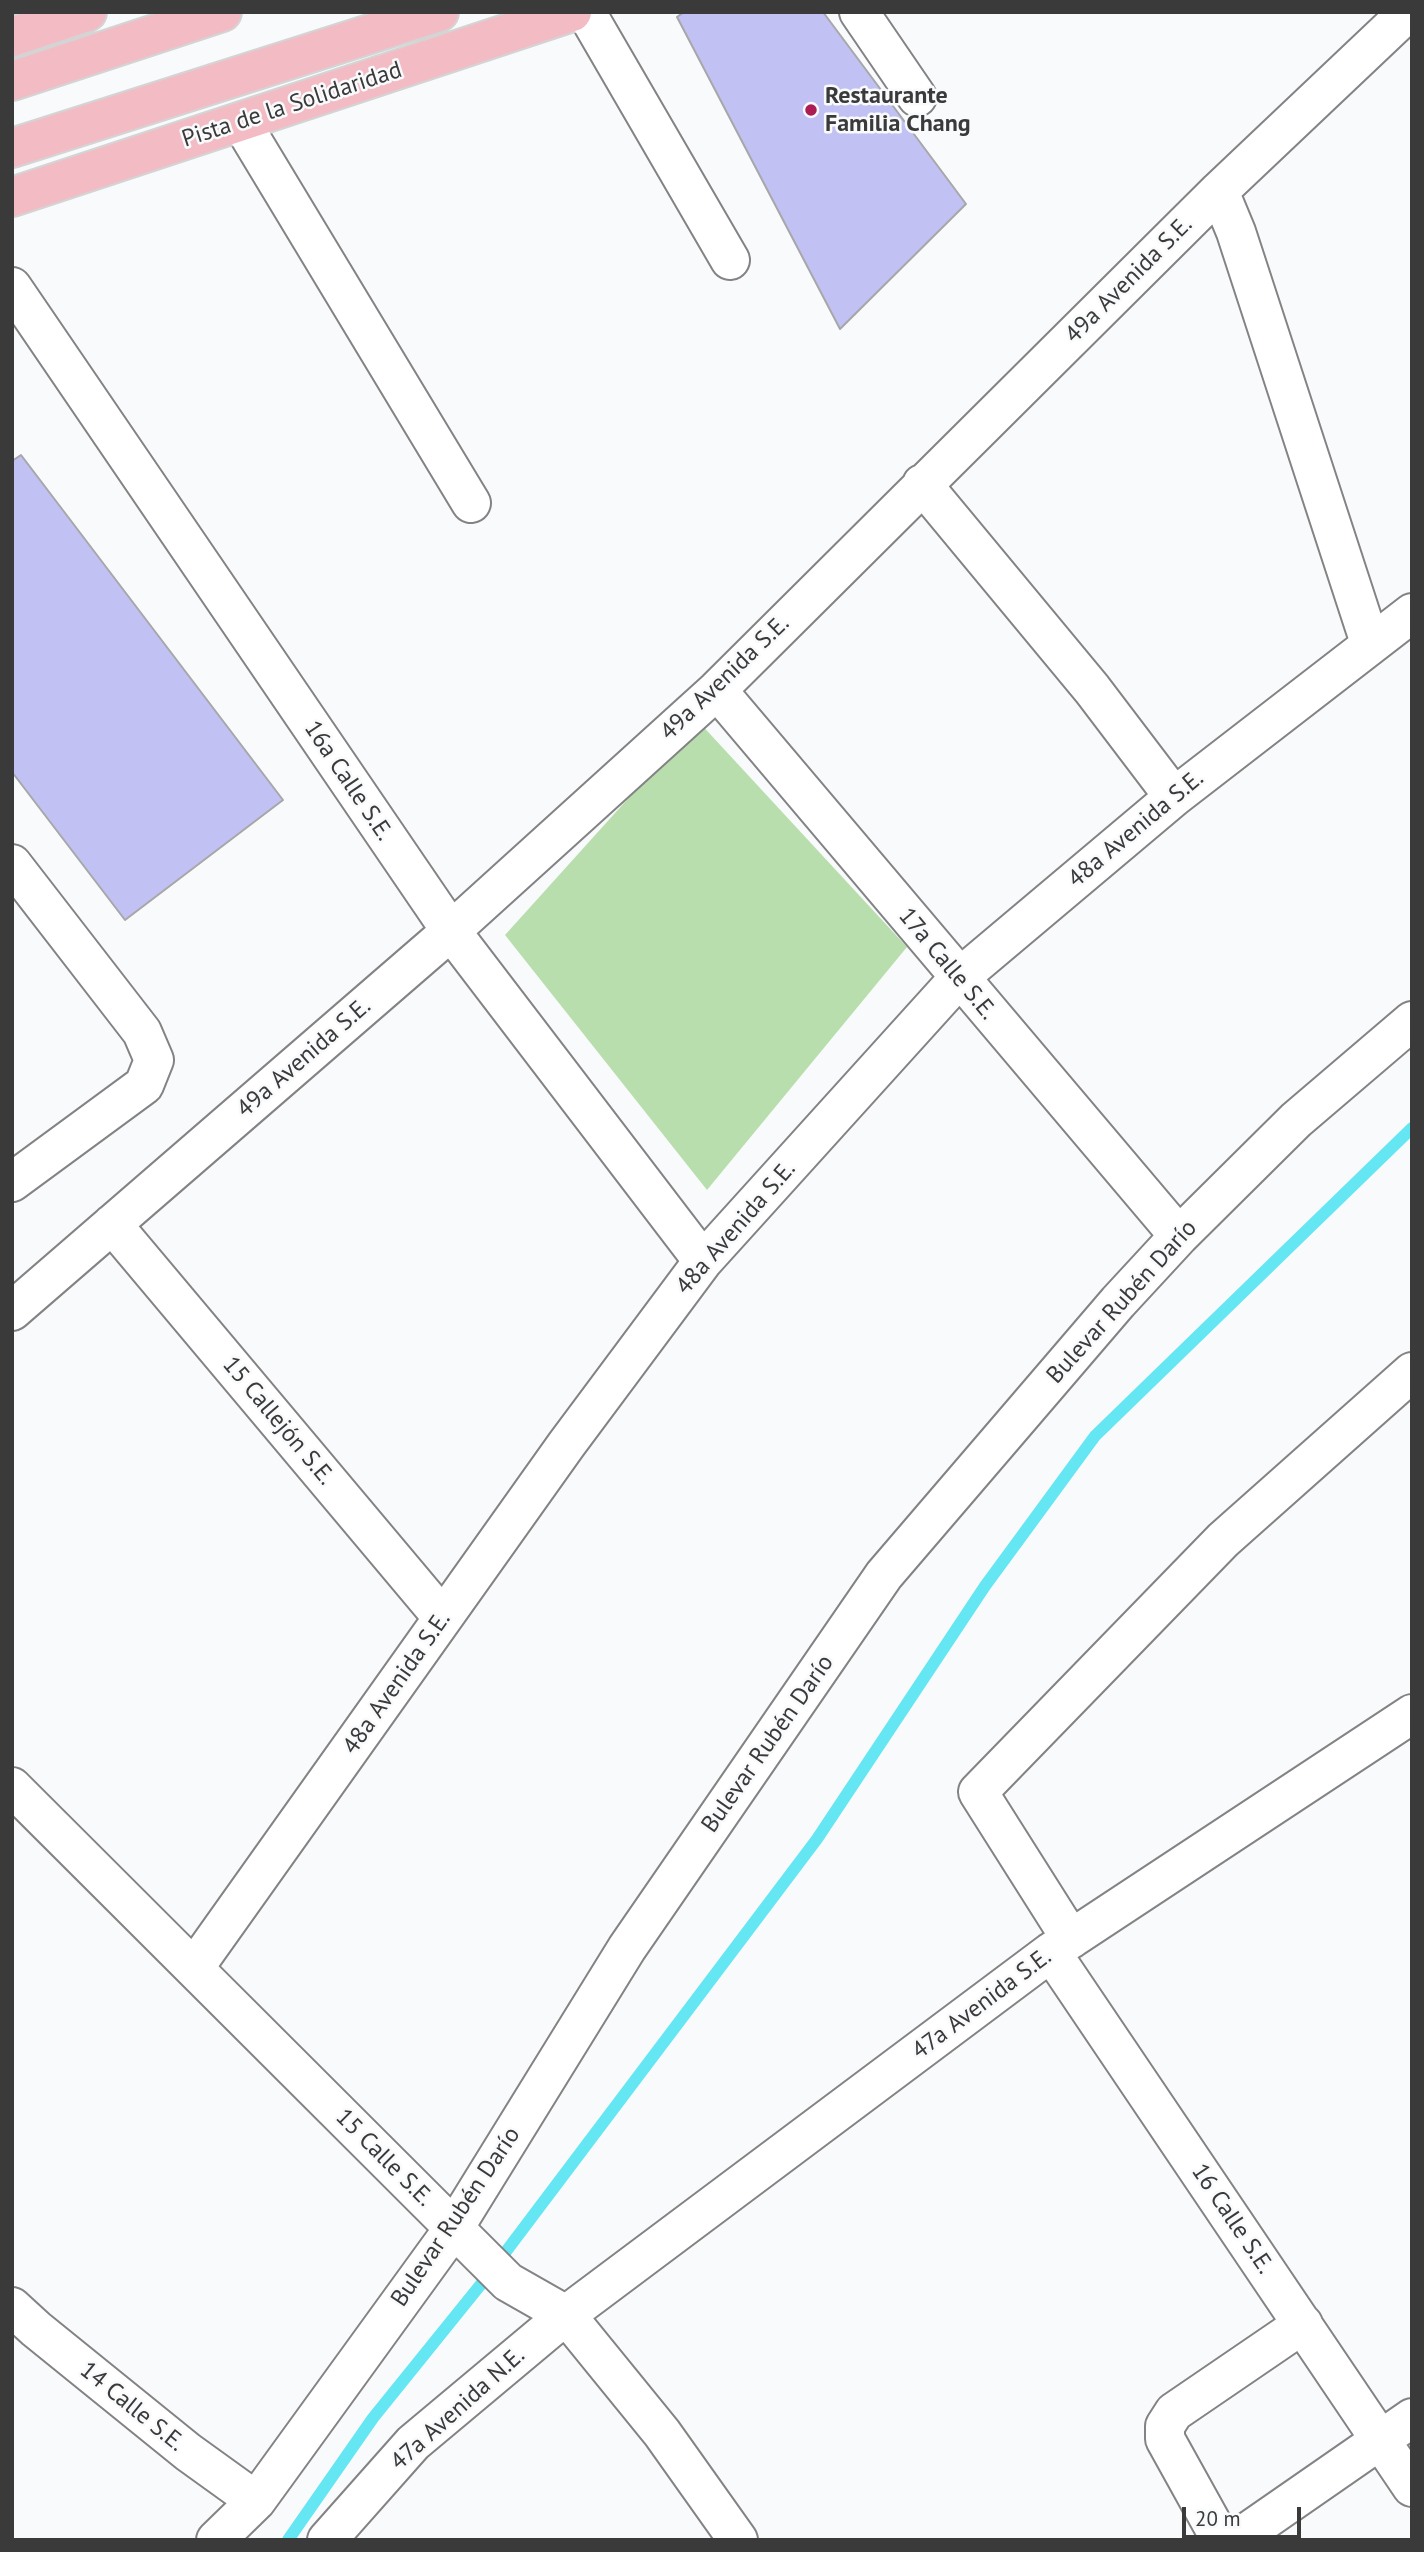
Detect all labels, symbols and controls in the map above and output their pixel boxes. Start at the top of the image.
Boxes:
street label: Pista de la Solidaridad [178,56,406,154]
place label: Restaurante Familia Chang [825,82,971,138]
marker: Restaurante Familia Chang [803,102,819,118]
street label: 49a Avenida S.E. [1059,210,1199,350]
street label: 49a Avenida S.E. [655,609,795,747]
street label: 16a Calle S.E. [297,716,399,846]
street label: 48a Avenida S.E. [1062,764,1210,894]
street label: 17a Calle S.E. [892,902,1002,1026]
street label: 49a Avenida S.E. [231,992,377,1124]
street label: 48a Avenida S.E. [670,1155,802,1301]
street label: Bulevar Rubén Darío [1041,1214,1203,1390]
street label: 15 Callejón S.E. [216,1351,340,1491]
street label: 48a Avenida S.E. [337,1606,457,1760]
street label: Bulevar Rubén Darío [696,1650,840,1838]
street label: 47a Avenida S.E. [907,1942,1057,2066]
street label: 15 Calle S.E. [329,2103,439,2213]
street label: Bulevar Rubén Darío [385,2122,527,2312]
street label: 16 Calle S.E. [1185,2159,1279,2279]
street label: 47a Avenida N.E. [385,2341,531,2477]
street label: 14 Calle S.E. [74,2356,190,2458]
scale bar [1186,2492,1305,2536]
text: 20 m [1195,2505,1241,2532]

